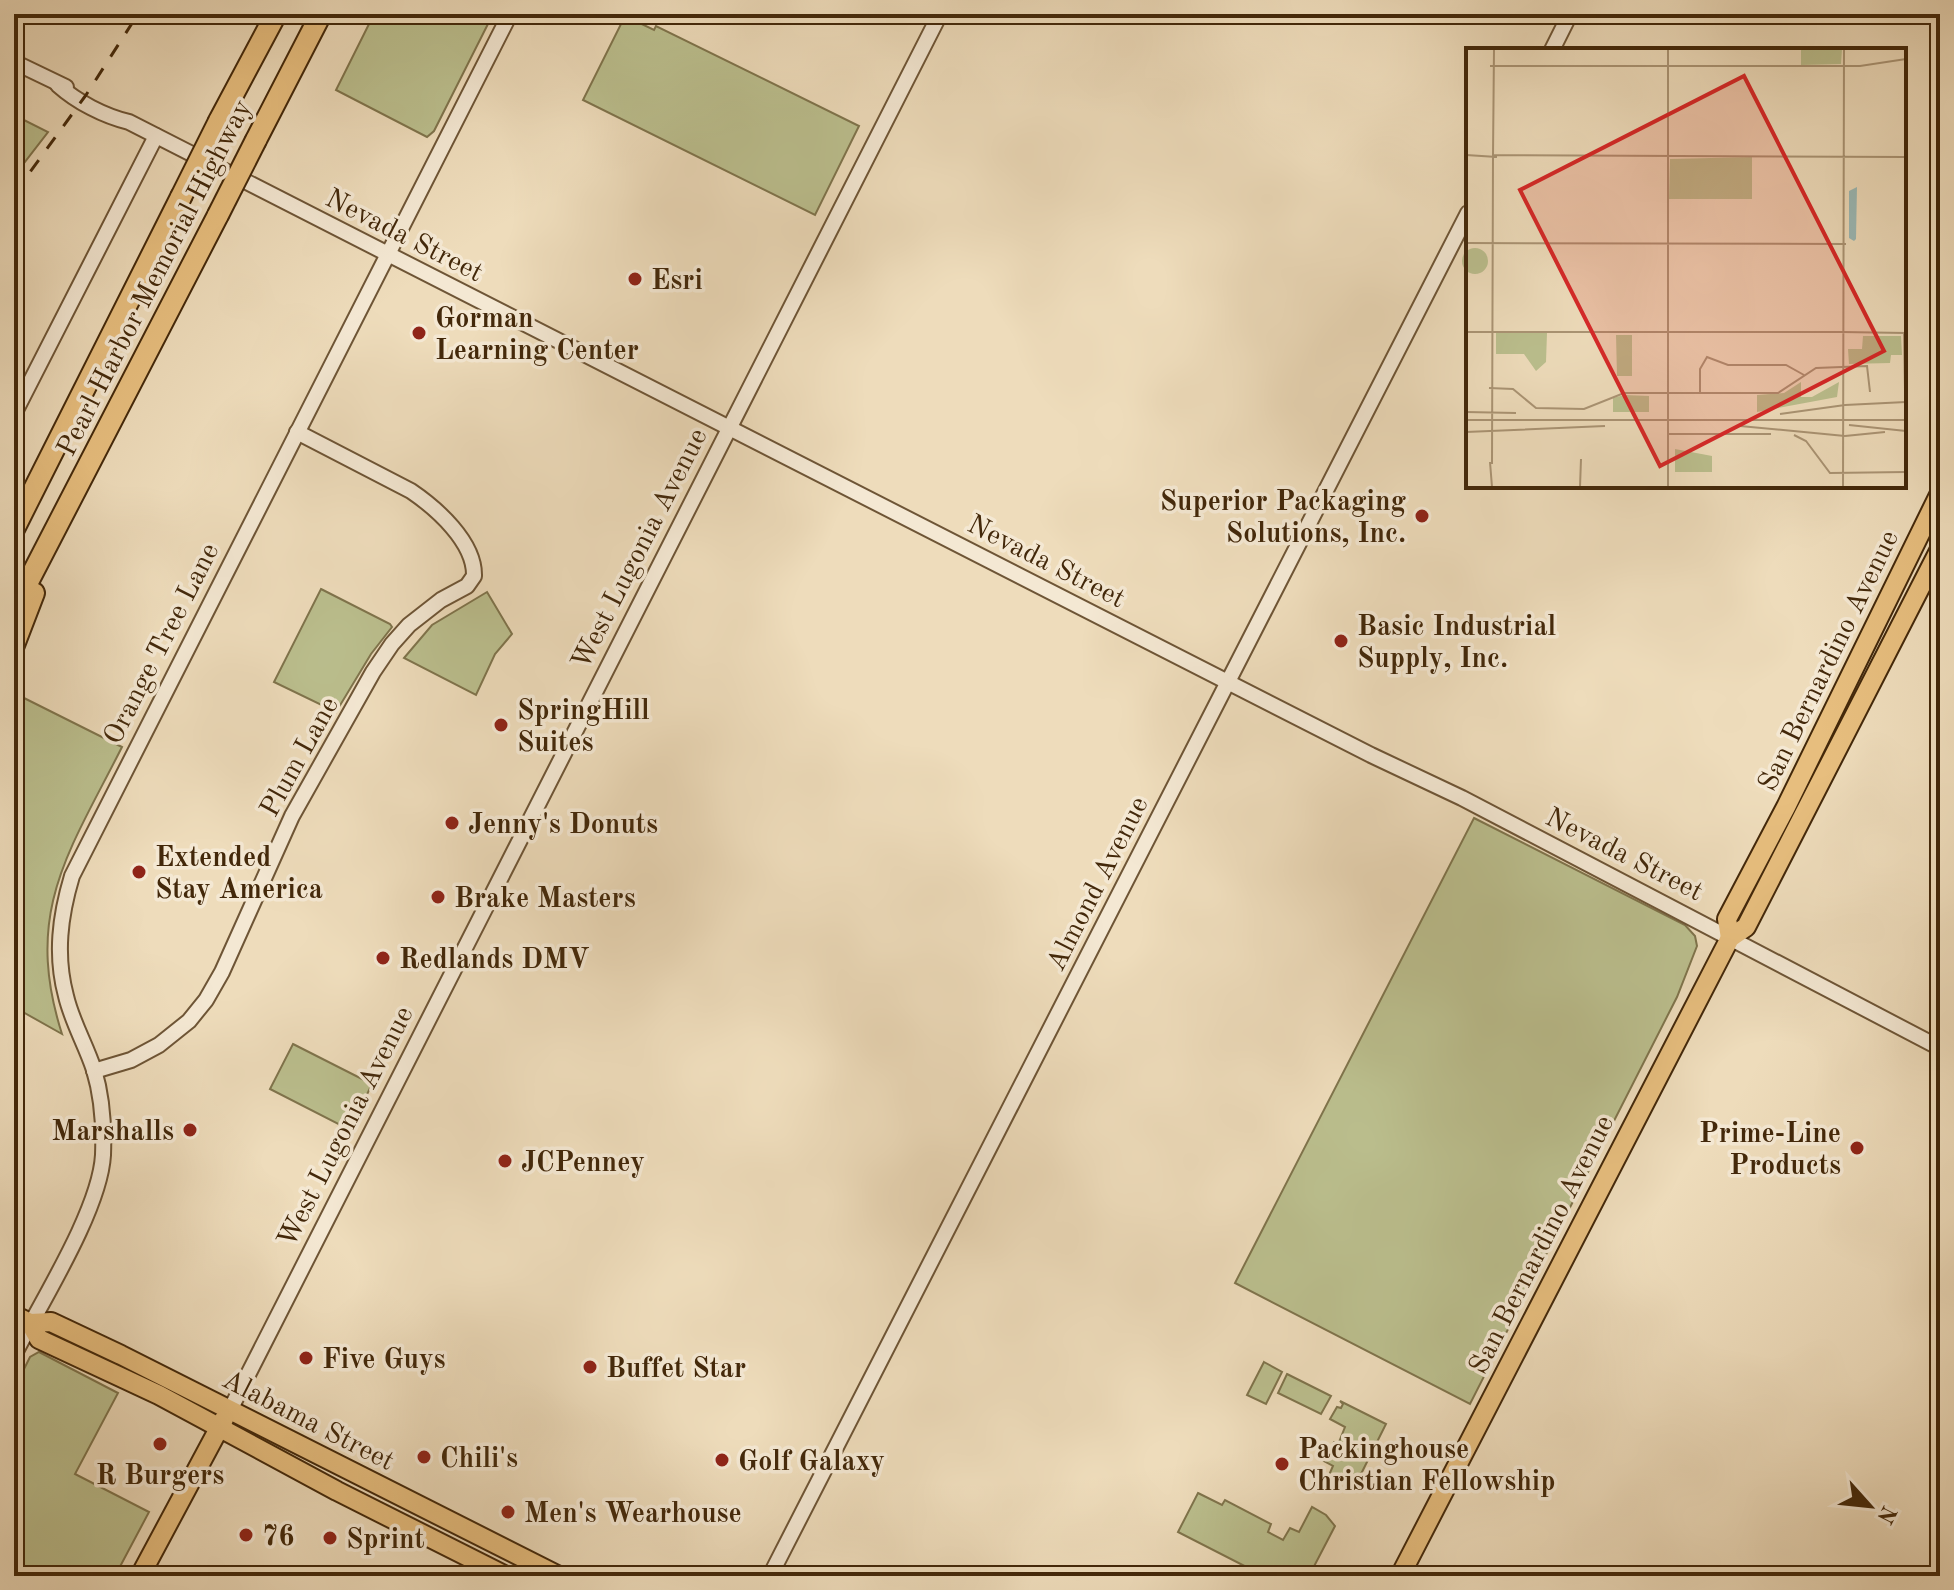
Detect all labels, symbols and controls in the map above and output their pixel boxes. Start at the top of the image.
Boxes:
inset map [1466,48,1906,488]
street label: Pearl Harbor Memorial Highway [53,96,258,461]
street label: Nevada Street [320,185,487,288]
place label: Esri [651,268,703,296]
marker: Esri [626,270,644,288]
place label: Gorman Learning Center [435,306,639,366]
marker: Gorman Learning Center [410,324,428,342]
street label: West Lugonia Avenue [568,425,714,674]
place label: Superior Packaging Solutions, Inc. [1160,489,1406,549]
marker: Superior Packaging Solutions, Inc. [1413,507,1431,525]
street label: Nevada Street [962,511,1129,614]
street label: San Bernardino Avenue [1754,527,1905,796]
street label: Orange Tree Lane [100,539,225,749]
place label: Basic Industrial Supply, Inc. [1357,614,1557,674]
marker: Basic Industrial Supply, Inc. [1332,632,1350,650]
street label: Plum Lane [256,693,345,822]
place label: SpringHill Suites [517,698,650,758]
marker: SpringHill Suites [492,716,510,734]
street label: Almond Avenue [1043,793,1155,976]
street label: Nevada Street [1540,804,1707,907]
place label: Jenny's Donuts [468,812,658,840]
marker: Jenny's Donuts [443,814,461,832]
place label: Extended Stay America [155,845,323,905]
marker: Extended Stay America [130,863,148,881]
place label: Brake Masters [454,886,636,914]
marker: Brake Masters [429,888,447,906]
place label: Redlands DMV [399,947,590,975]
marker: Redlands DMV [374,949,392,967]
street label: West Lugonia Avenue [274,1003,420,1252]
street label: San Bernardino Avenue [1465,1111,1620,1379]
place label: Marshalls [51,1119,174,1147]
marker: Marshalls [181,1121,199,1139]
place label: Prime-Line Products [1699,1121,1841,1181]
marker: Prime-Line Products [1848,1139,1866,1157]
place label: JCPenney [521,1150,645,1178]
marker: JCPenney [496,1152,514,1170]
place label: Five Guys [322,1347,446,1375]
marker: Five Guys [297,1349,315,1367]
place label: Buffet Star [606,1356,746,1384]
marker: Buffet Star [581,1358,599,1376]
street label: Alabama Street [217,1366,398,1477]
marker: R Burgers [151,1435,169,1453]
place label: Packinghouse Christian Fellowship [1298,1437,1555,1497]
place label: Chili's [440,1446,518,1474]
marker: Chili's [415,1448,433,1466]
place label: Golf Galaxy [738,1449,885,1477]
marker: Golf Galaxy [713,1451,731,1469]
marker: Packinghouse Christian Fellowship [1273,1455,1291,1473]
place label: R Burgers [96,1463,224,1491]
north arrow [1830,1466,1910,1546]
place label: Men's Wearhouse [524,1501,742,1529]
text: N [1872,1502,1900,1527]
marker: Men's Wearhouse [499,1503,517,1521]
place label: 76 [262,1524,294,1552]
marker: 76 [237,1526,255,1544]
place label: Sprint [346,1527,425,1555]
marker: Sprint [321,1529,339,1547]

